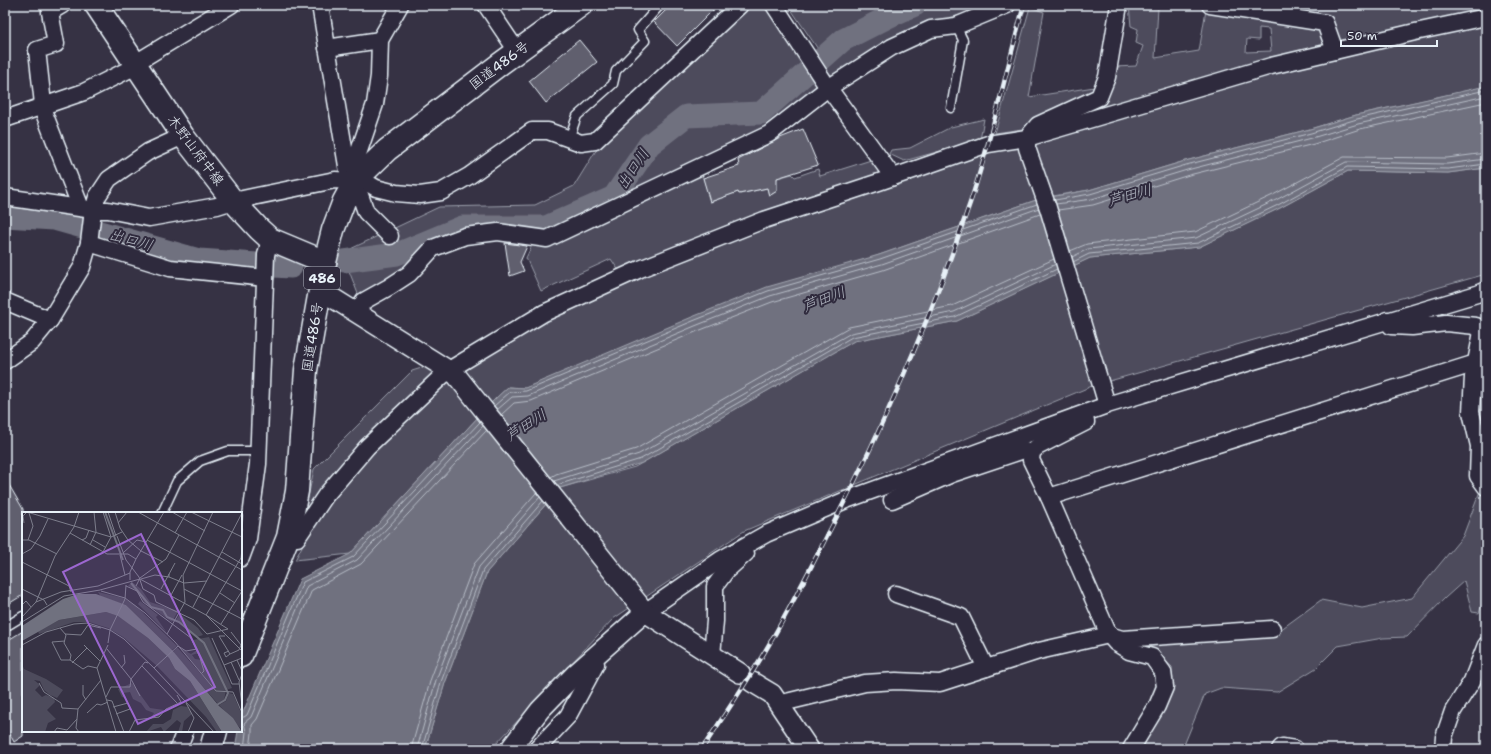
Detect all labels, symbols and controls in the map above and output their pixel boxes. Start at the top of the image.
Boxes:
scale bar [1341,22,1437,48]
text: 50 m [1347,28,1377,44]
street label: 国道486号 [465,37,533,93]
street label: 木野山府中線 [164,111,228,189]
water label: 出口川 [612,145,654,193]
water label: 芦田川 [1106,180,1154,210]
water label: 出口川 [107,224,155,256]
road number: 486 [304,267,340,289]
water label: 芦田川 [799,282,849,316]
street label: 国道486号 [298,301,326,373]
water label: 芦田川 [502,405,550,445]
inset map [22,512,242,732]

